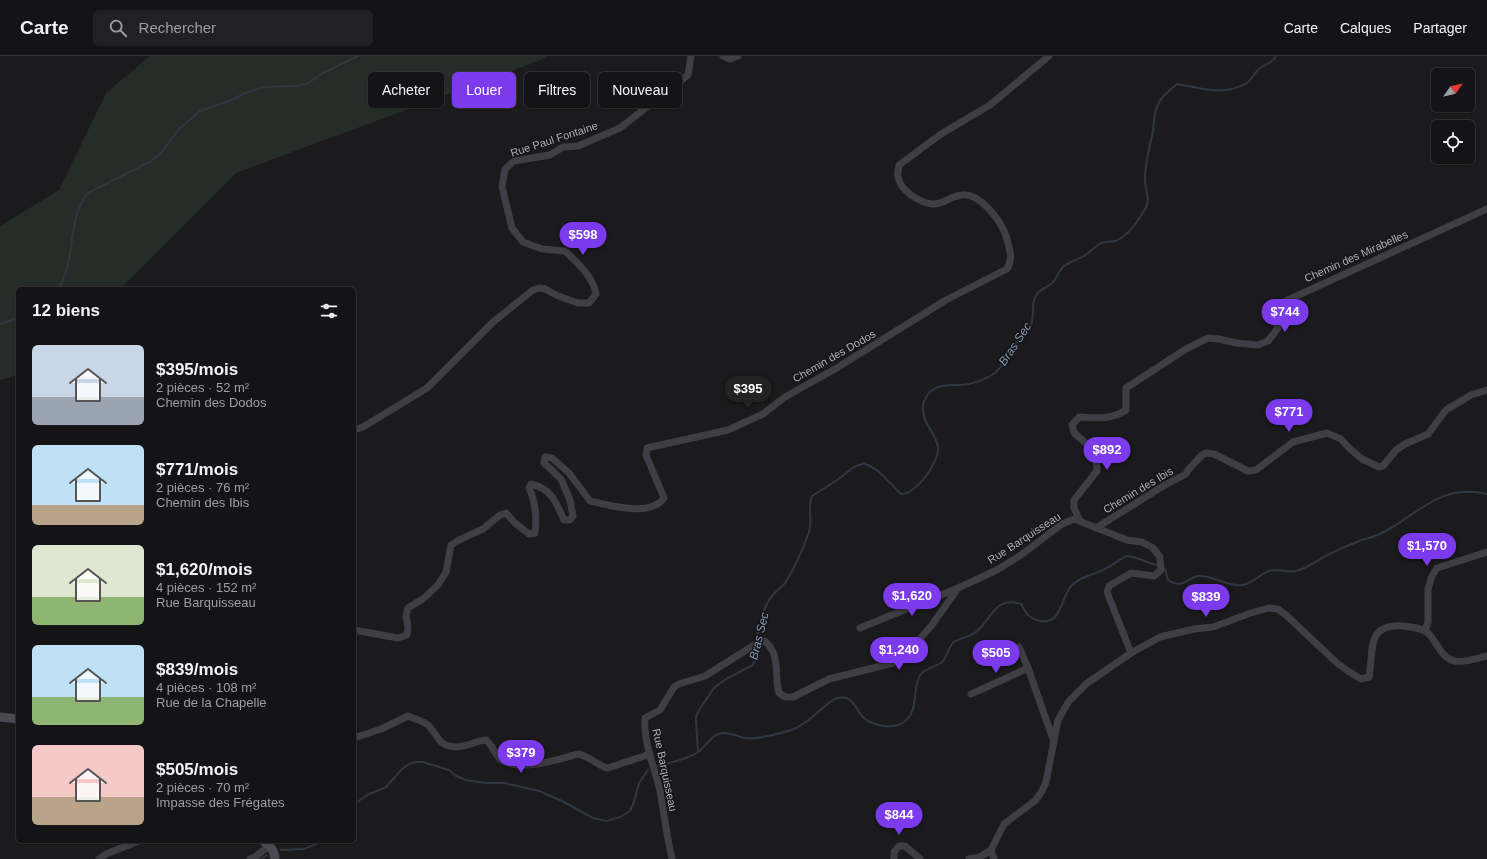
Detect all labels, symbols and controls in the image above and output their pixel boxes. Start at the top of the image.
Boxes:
search box [93,10,373,46]
text: Carte [20,17,69,38]
icon: search [107,17,129,39]
text: Rechercher [139,19,216,36]
text: Carte [1284,20,1318,36]
text: Calques [1340,20,1391,36]
text: Partager [1413,20,1467,36]
north arrow [1431,68,1475,112]
map controls [1431,68,1475,164]
chip: Acheter [368,72,444,108]
chip: Louer [452,72,516,108]
chip: Filtres [524,72,590,108]
chip: Nouveau [598,72,682,108]
street label: Rue Paul Fontaine [509,119,599,159]
button: locate [1431,120,1475,164]
pin: $598 [559,222,607,256]
text: $598 [569,227,597,242]
street label: Chemin des Mirabelles [1302,228,1410,284]
pin: $744 [1261,299,1309,333]
icon: filters [318,300,340,322]
text: 12 biens [32,301,100,320]
text: $744 [1271,304,1299,319]
water label: Bras Sec [996,320,1034,368]
street label: Chemin des Dodos [790,327,878,385]
text: $395/mois [156,360,238,379]
icon: home [64,361,112,409]
pin: $395 [724,376,772,410]
text: 2 pièces · 52 m² [156,380,249,395]
text: $395 [734,381,762,396]
text: Chemin des Dodos [156,395,267,410]
pin: $771 [1265,399,1313,433]
text: $771 [1275,404,1303,419]
pin: $892 [1083,437,1131,471]
text: $892 [1093,442,1121,457]
text: $771/mois [156,460,238,479]
icon: home [64,461,112,509]
street label: Chemin des Ibis [1101,464,1175,515]
text: 2 pièces · 76 m² [156,480,249,495]
text: Chemin des Ibis [156,495,249,510]
street label: Rue Barquisseau [985,510,1063,566]
pin: $1,570 [1394,533,1460,567]
text: $1,570 [1407,538,1447,553]
text: $1,620/mois [156,560,252,579]
icon: home [64,561,112,609]
text: 4 pièces · 152 m² [156,580,256,595]
pin: $1,620 [879,583,945,617]
pin: $839 [1182,584,1230,618]
text: $1,620 [892,588,932,603]
text: $839 [1192,589,1220,604]
text: Rue Barquisseau [156,595,256,610]
water label: Bras Sec [746,611,772,661]
pin: $1,240 [866,637,932,671]
pin: $505 [972,640,1020,674]
text: $1,240 [879,642,919,657]
text: $505 [982,645,1010,660]
text: $839/mois [156,660,238,679]
icon: home [64,661,112,709]
text: 4 pièces · 108 m² [156,680,256,695]
text: Rue de la Chapelle [156,695,267,710]
street label: Rue Barquisseau [650,727,680,813]
pin: $379 [497,740,545,774]
text: $379 [507,745,535,760]
text: $505/mois [156,760,238,779]
icon: home [64,761,112,809]
text: 2 pièces · 70 m² [156,780,249,795]
text: Impasse des Frégates [156,795,285,810]
pin: $844 [875,802,923,836]
text: $844 [885,807,913,822]

